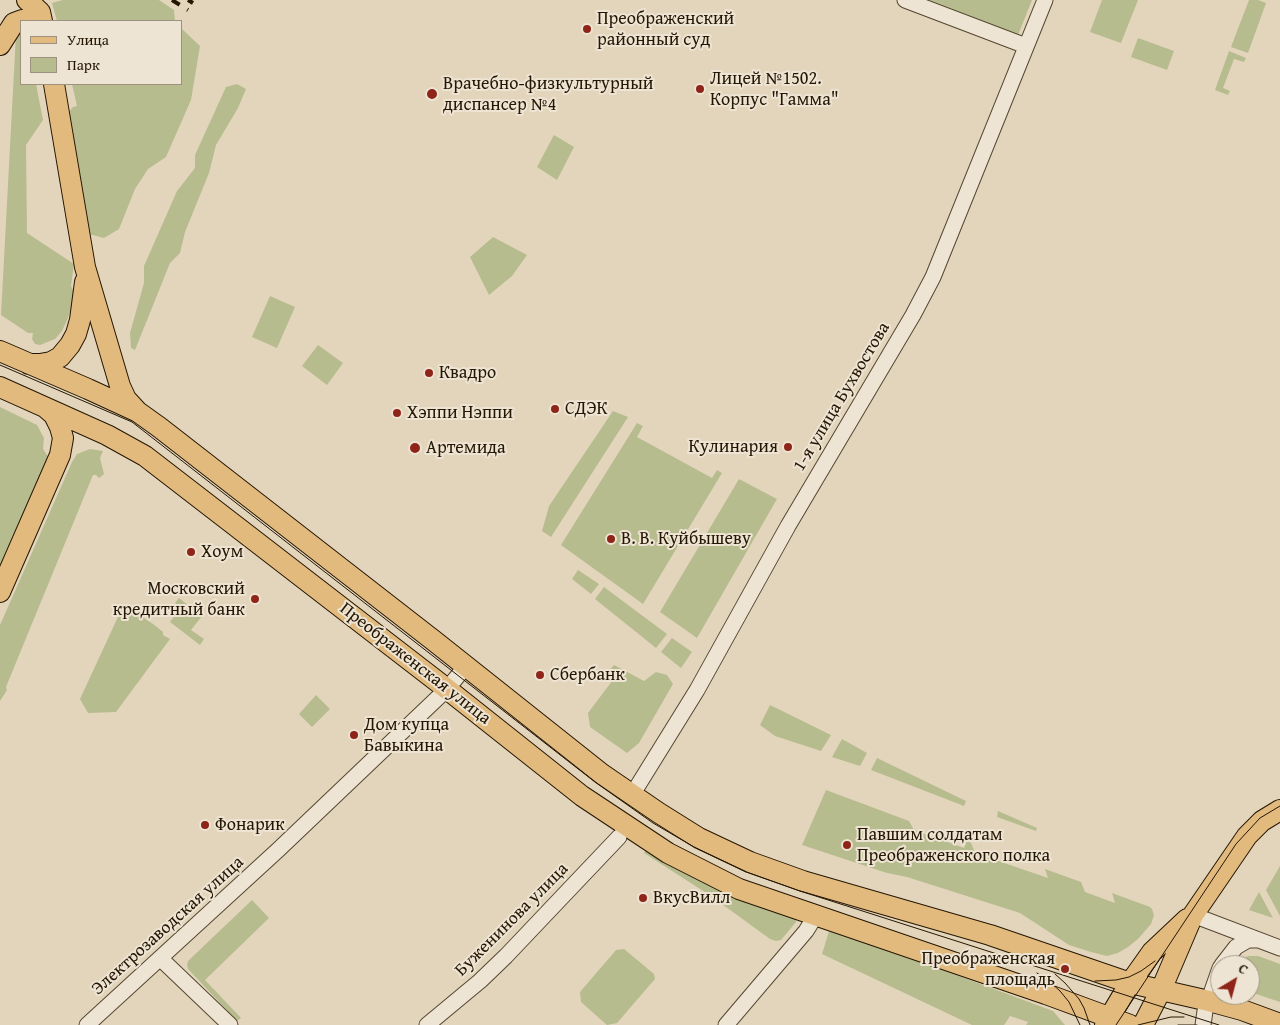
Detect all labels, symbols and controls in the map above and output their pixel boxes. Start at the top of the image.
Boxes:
place label: Преображенский районный суд [597,8,734,50]
legend [20,20,182,85]
marker: Преображенский районный суд [581,23,593,35]
text: Улица [67,29,109,50]
text: Парк [67,54,100,75]
place label: Лицей №1502. Корпус "Гамма" [710,68,839,110]
place label: Врачебно-физкультурный диспансер №4 [443,73,653,116]
marker: Лицей №1502. Корпус "Гамма" [694,83,706,95]
marker: Врачебно-физкультурный диспансер №4 [425,87,439,101]
street label: 1-я улица Бухвостова [789,319,895,475]
place label: Квадро [439,362,496,384]
marker: Квадро [423,367,435,379]
place label: СДЭК [565,398,608,420]
place label: Хэппи Нэппи [407,402,513,424]
marker: СДЭК [549,403,561,415]
marker: Хэппи Нэппи [391,407,403,419]
place label: Кулинария [689,436,778,458]
place label: Артемида [426,437,506,459]
marker: Артемида [408,441,422,455]
marker: Кулинария [782,441,794,453]
place label: В. В. Куйбышеву [621,528,751,550]
marker: В. В. Куйбышеву [605,533,617,545]
place label: Хоум [201,541,243,563]
marker: Хоум [185,546,197,558]
place label: Московский кредитный банк [113,578,245,620]
marker: Московский кредитный банк [249,593,261,605]
street label: Преображенская улица [335,598,495,730]
place label: Сбербанк [550,664,625,686]
marker: Сбербанк [534,669,546,681]
place label: Дом купца Бавыкина [364,714,449,756]
marker: Дом купца Бавыкина [348,729,360,741]
place label: Фонарик [215,814,285,836]
marker: Фонарик [199,819,211,831]
place label: Павшим солдатам Преображенского полка [857,824,1050,866]
marker: Павшим солдатам Преображенского полка [841,839,853,851]
street label: Электрозаводская улица [87,852,249,1000]
street label: Буженинова улица [451,859,573,981]
place label: ВкусВилл [653,887,730,909]
marker: ВкусВилл [637,892,649,904]
place label: Преображенская площадь [921,948,1055,991]
north arrow [1210,955,1260,1005]
text: С [1234,958,1253,979]
marker: Преображенская площадь [1059,963,1071,975]

